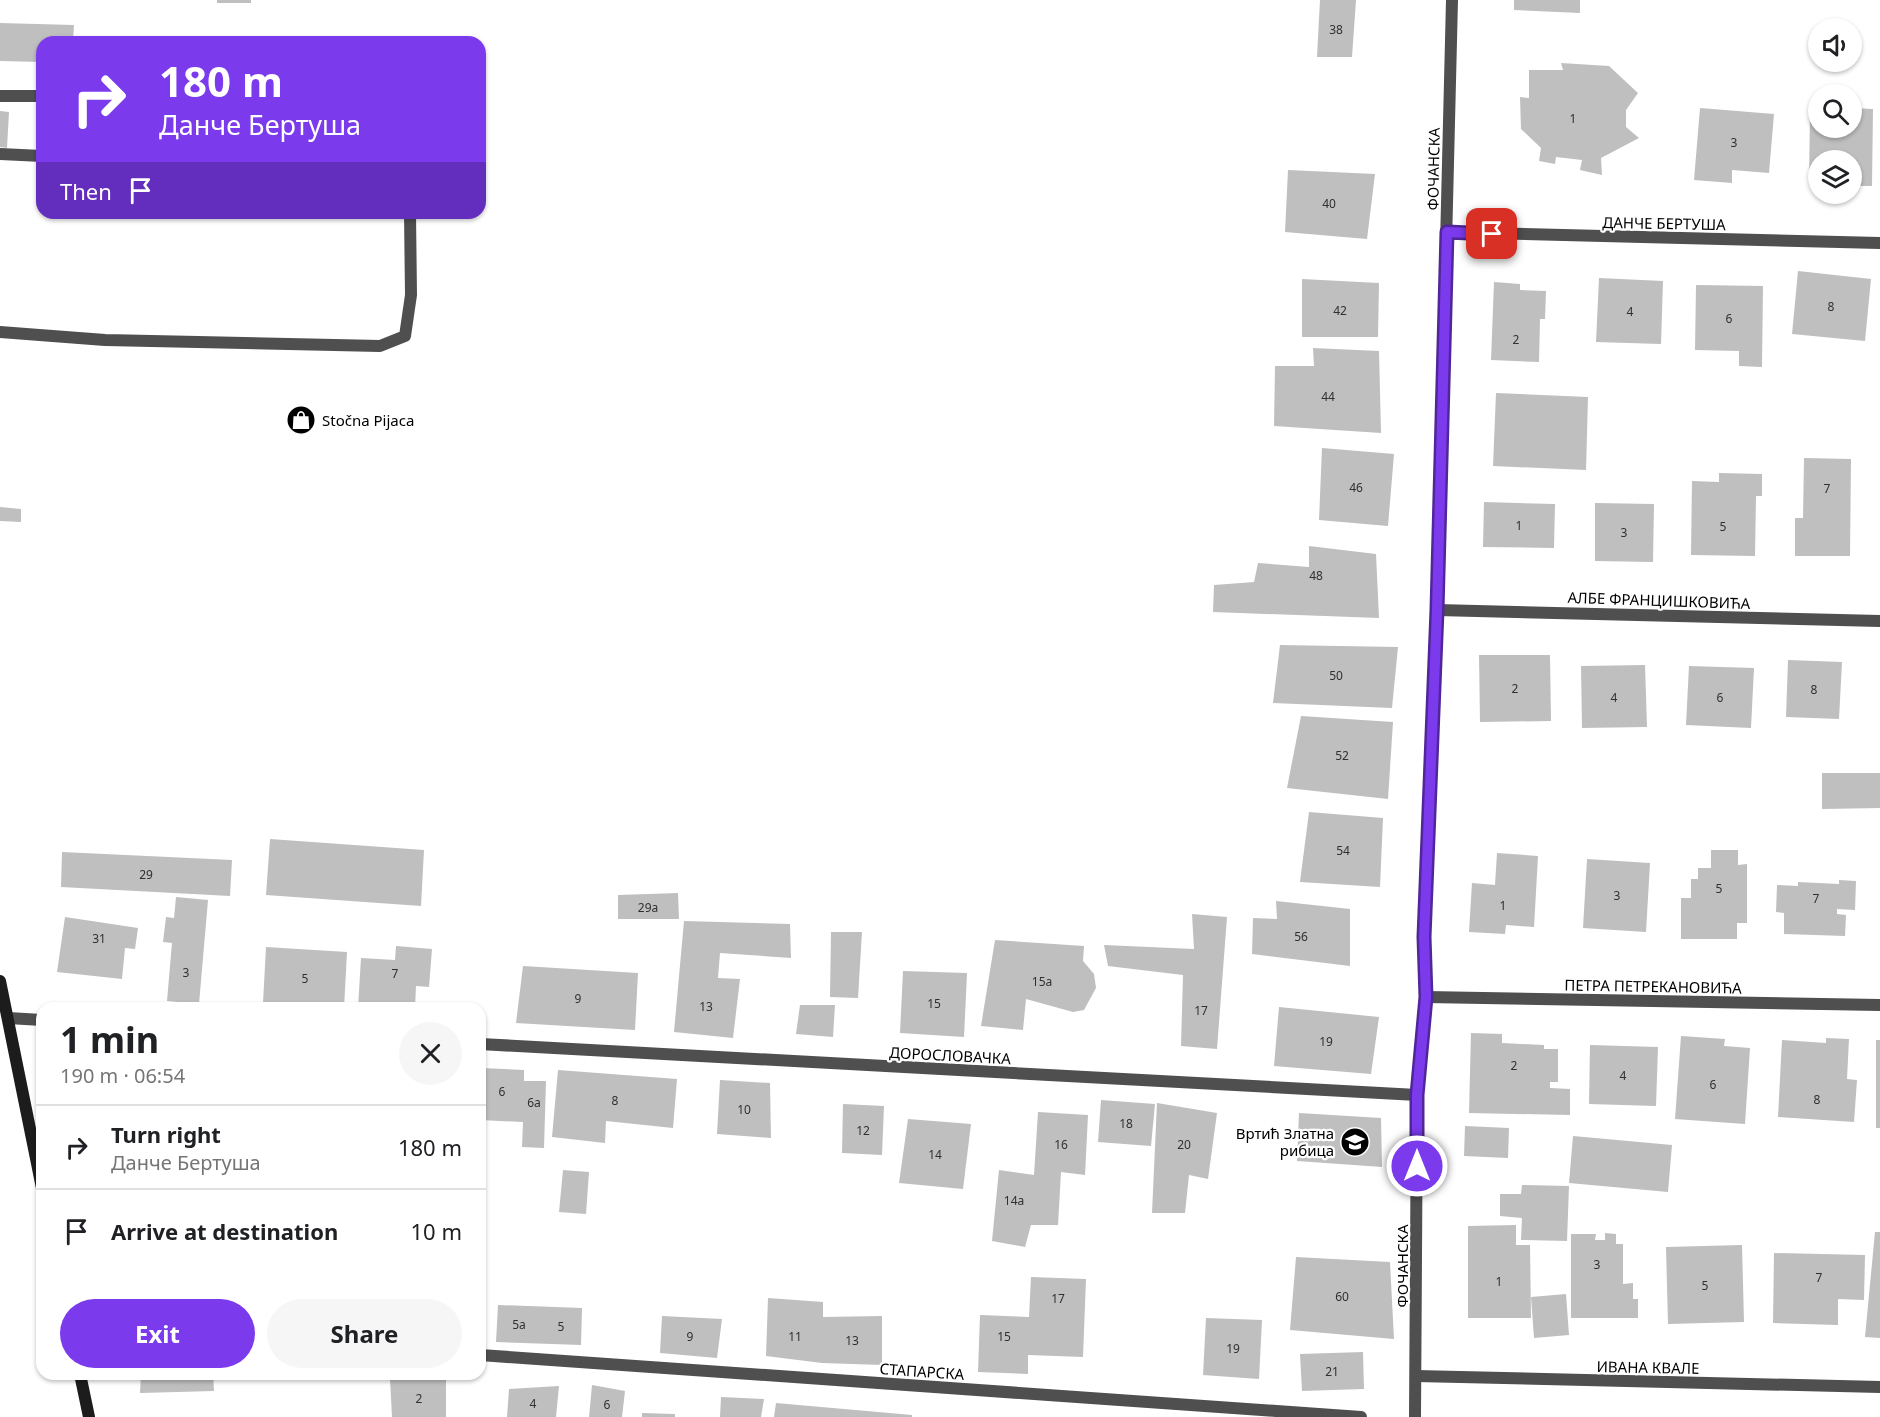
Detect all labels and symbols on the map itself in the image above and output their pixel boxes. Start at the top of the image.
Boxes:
house number: 38 [1329,21,1343,38]
house number: 1 [1570,110,1576,127]
street label: ФОЧАНСКА [1422,127,1444,211]
house number: 3 [1731,134,1738,151]
house number: 40 [1322,195,1336,212]
pin [1466,208,1517,259]
street label: ДАНЧЕ БЕРТУША [1602,212,1726,234]
house number: 8 [1828,298,1835,315]
house number: 42 [1333,302,1347,319]
house number: 4 [1627,303,1634,320]
house number: 6 [1726,310,1733,327]
house number: 2 [1513,331,1520,348]
house number: 44 [1321,388,1335,405]
shop icon: Stočna Pijaca [285,404,317,436]
place label: Stočna Pijaca [322,410,414,430]
house number: 46 [1349,479,1363,496]
house number: 7 [1824,480,1831,497]
house number: 1 [1516,517,1522,534]
house number: 5 [1720,518,1727,535]
house number: 3 [1621,524,1628,541]
house number: 48 [1309,567,1323,584]
street label: АЛБЕ ФРАНЦИШКОВИЋА [1567,587,1751,613]
house number: 50 [1329,667,1343,684]
house number: 2 [1512,680,1519,697]
house number: 8 [1811,681,1818,698]
house number: 4 [1611,689,1618,706]
house number: 6 [1717,689,1724,706]
house number: 52 [1335,747,1349,764]
house number: 54 [1336,842,1350,859]
house number: 29 [139,866,153,883]
house number: 5 [1716,880,1723,897]
house number: 3 [1614,887,1621,904]
house number: 7 [1813,890,1820,907]
house number: 1 [1500,897,1506,914]
house number: 29a [638,899,658,916]
house number: 56 [1294,928,1308,945]
house number: 31 [92,930,106,947]
house number: 3 [183,964,190,981]
house number: 7 [392,965,399,982]
house number: 5 [302,970,309,987]
house number: 15a [1032,973,1052,990]
street label: ПЕТРА ПЕТРЕКАНОВИЋА [1564,974,1742,998]
house number: 9 [575,990,582,1007]
house number: 15 [927,995,941,1012]
house number: 13 [699,998,713,1015]
house number: 17 [1194,1002,1208,1019]
house number: 19 [1319,1033,1333,1050]
street label: ДОРОСЛОВАЧКА [889,1042,1012,1068]
house number: 2 [1511,1057,1518,1074]
house number: 4 [1620,1067,1627,1084]
house number: 6 [1710,1076,1717,1093]
house number: 6 [499,1083,506,1100]
house number: 8 [1814,1091,1821,1108]
house number: 8 [612,1092,619,1109]
house number: 6a [527,1094,541,1111]
house number: 10 [737,1101,751,1118]
house number: 18 [1119,1115,1133,1132]
house number: 12 [856,1122,870,1139]
place label: Вртић Златна рибица [1236,1123,1334,1160]
school or university icon: Вртић Златна рибица [1339,1126,1371,1158]
position arrow [1385,1134,1449,1198]
house number: 16 [1054,1136,1068,1153]
house number: 20 [1177,1136,1191,1153]
house number: 14 [928,1146,942,1163]
house number: 14a [1004,1192,1024,1209]
street label: ФОЧАНСКА [1392,1224,1412,1308]
house number: 3 [1594,1256,1601,1273]
house number: 7 [1816,1269,1823,1286]
house number: 1 [1496,1273,1502,1290]
house number: 5 [1702,1277,1709,1294]
house number: 60 [1335,1288,1349,1305]
house number: 17 [1051,1290,1065,1307]
house number: 5a [512,1316,526,1333]
house number: 5 [558,1318,565,1335]
house number: 9 [687,1328,694,1345]
house number: 11 [788,1328,802,1345]
house number: 15 [997,1328,1011,1345]
house number: 13 [845,1332,859,1349]
house number: 19 [1226,1340,1240,1357]
street label: ИВАНА КВАЛЕ [1596,1356,1700,1378]
street label: СТАПАРСКА [879,1358,965,1384]
house number: 21 [1325,1363,1339,1380]
house number: 2 [416,1390,423,1407]
house number: 4 [530,1395,537,1412]
house number: 6 [604,1396,611,1413]

